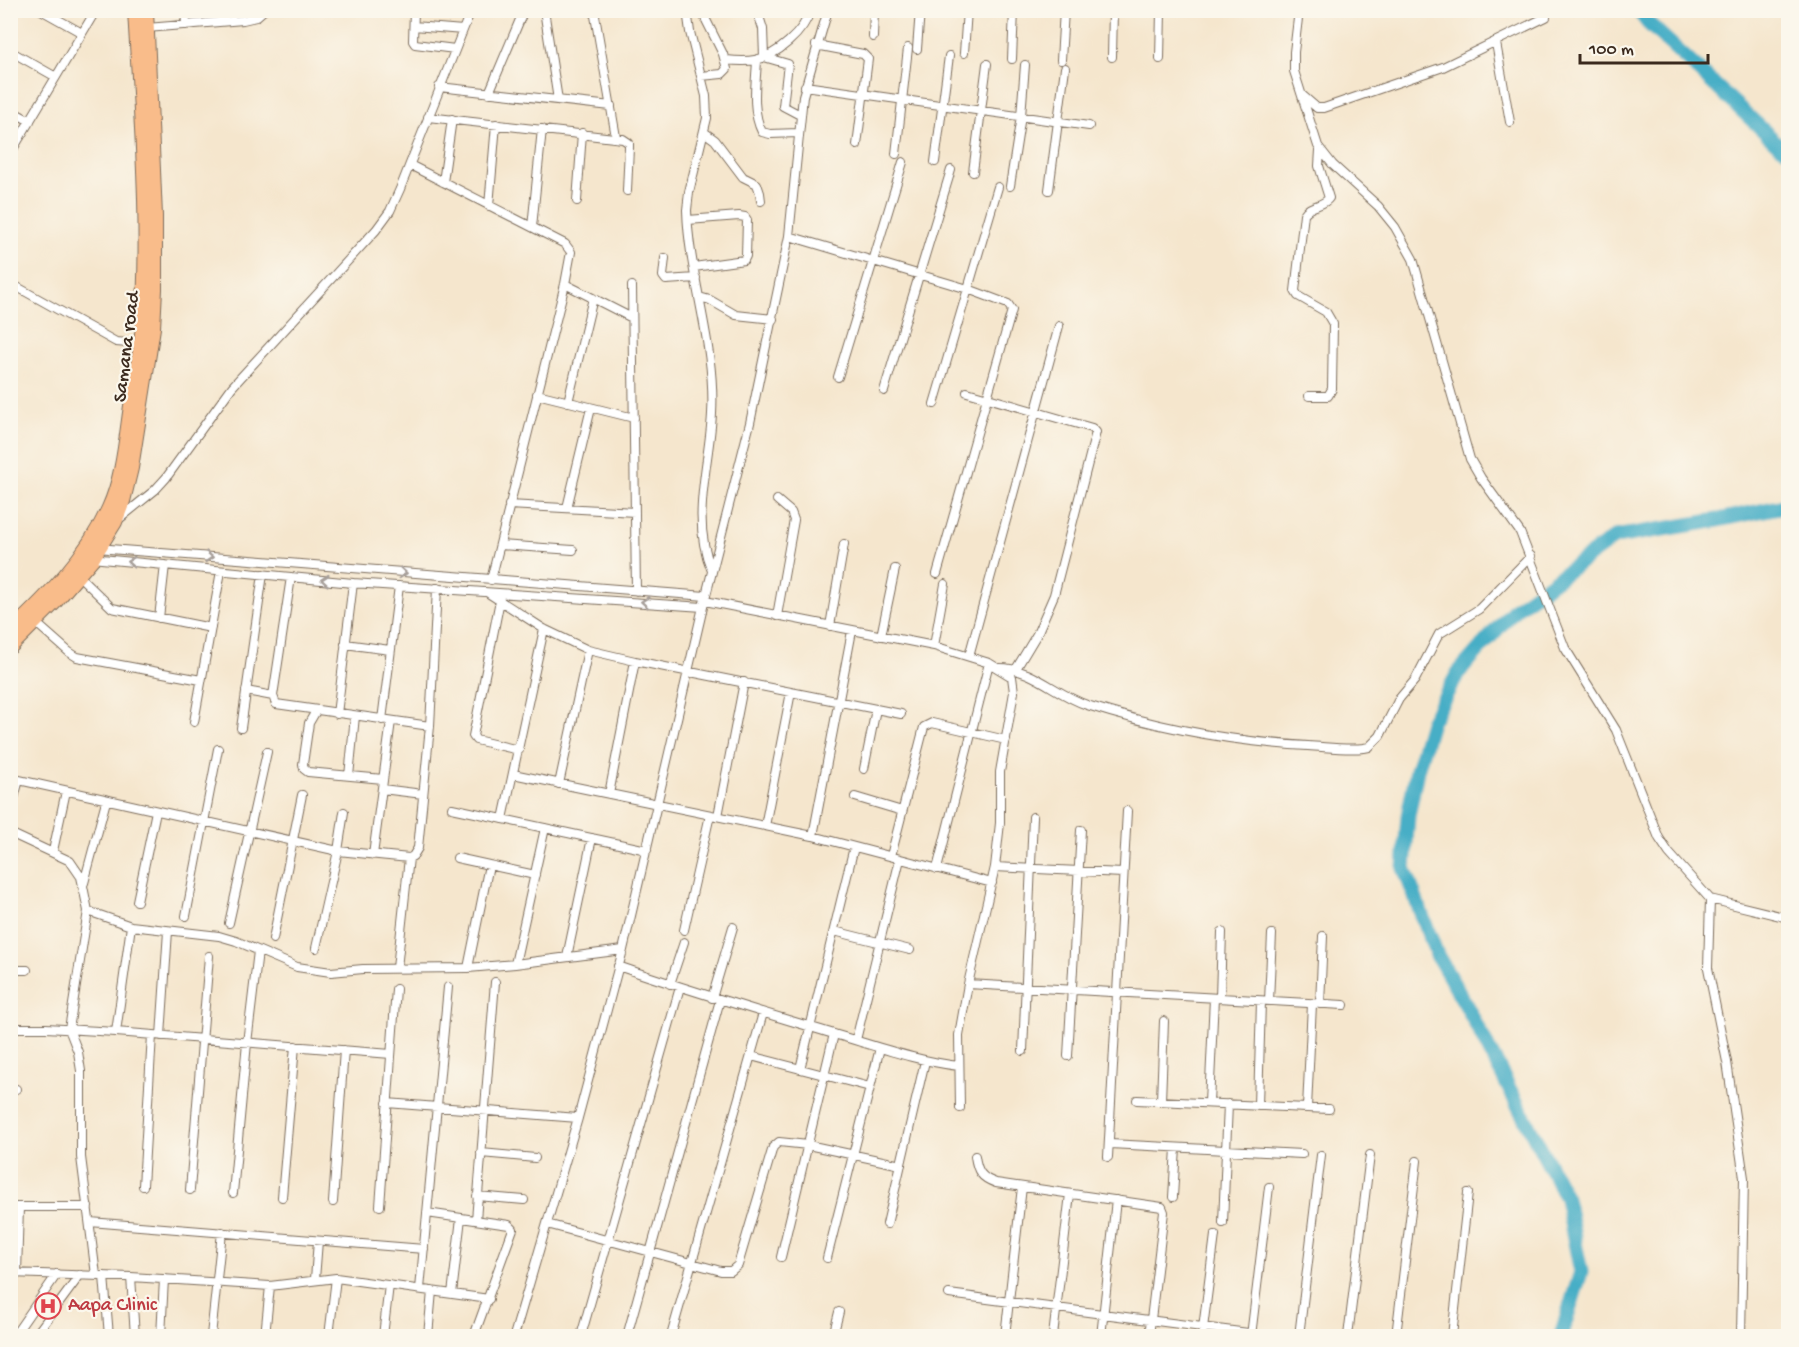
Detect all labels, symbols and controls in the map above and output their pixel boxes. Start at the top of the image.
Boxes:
scale bar [1580,27,1708,65]
text: 100 m [1588,40,1634,61]
street label: Samana road [110,288,146,404]
one-way arrow [204,550,213,563]
one-way arrow [126,556,135,569]
one-way arrow [398,566,408,579]
one-way arrow [320,574,330,587]
one-way arrow [641,596,650,609]
hospital icon: Aapa Clinic [33,1291,63,1321]
place label: Aapa Clinic [68,1295,158,1318]

